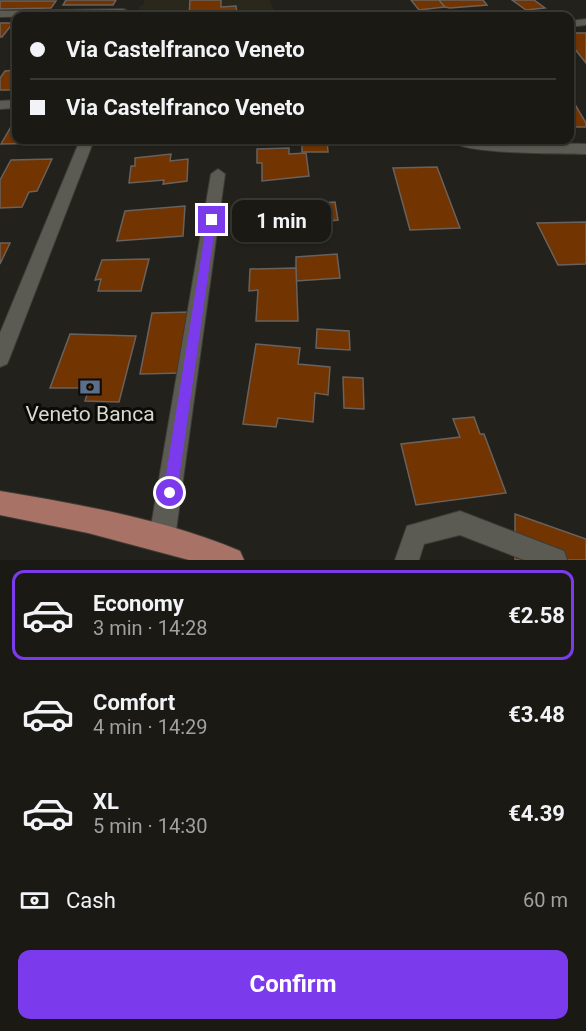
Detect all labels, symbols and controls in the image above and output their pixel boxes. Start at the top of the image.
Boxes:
text: Via Castelfranco Veneto [66,37,305,62]
text: Via Castelfranco Veneto [66,95,305,120]
callout: 1 min [233,199,332,241]
route end [198,206,225,233]
text: 1 min [256,209,307,233]
bank icon: Veneto Banca [78,375,102,399]
place label: Veneto Banca [25,402,155,426]
route start [156,479,183,506]
icon: car [21,588,75,642]
text: Economy [93,591,184,616]
text: €2.58 [508,603,565,628]
text: 3 min · 14:28 [93,616,208,640]
icon: car [21,687,75,741]
text: Comfort [93,690,175,715]
text: €3.48 [508,702,565,727]
text: 4 min · 14:29 [93,715,208,739]
icon: car [21,786,75,840]
text: XL [93,789,119,814]
text: €4.39 [508,801,565,826]
text: 5 min · 14:30 [93,814,208,838]
icon: cash [18,884,51,917]
text: Cash [66,888,116,913]
text: 60 m [523,888,568,912]
button: Confirm [18,950,568,1019]

